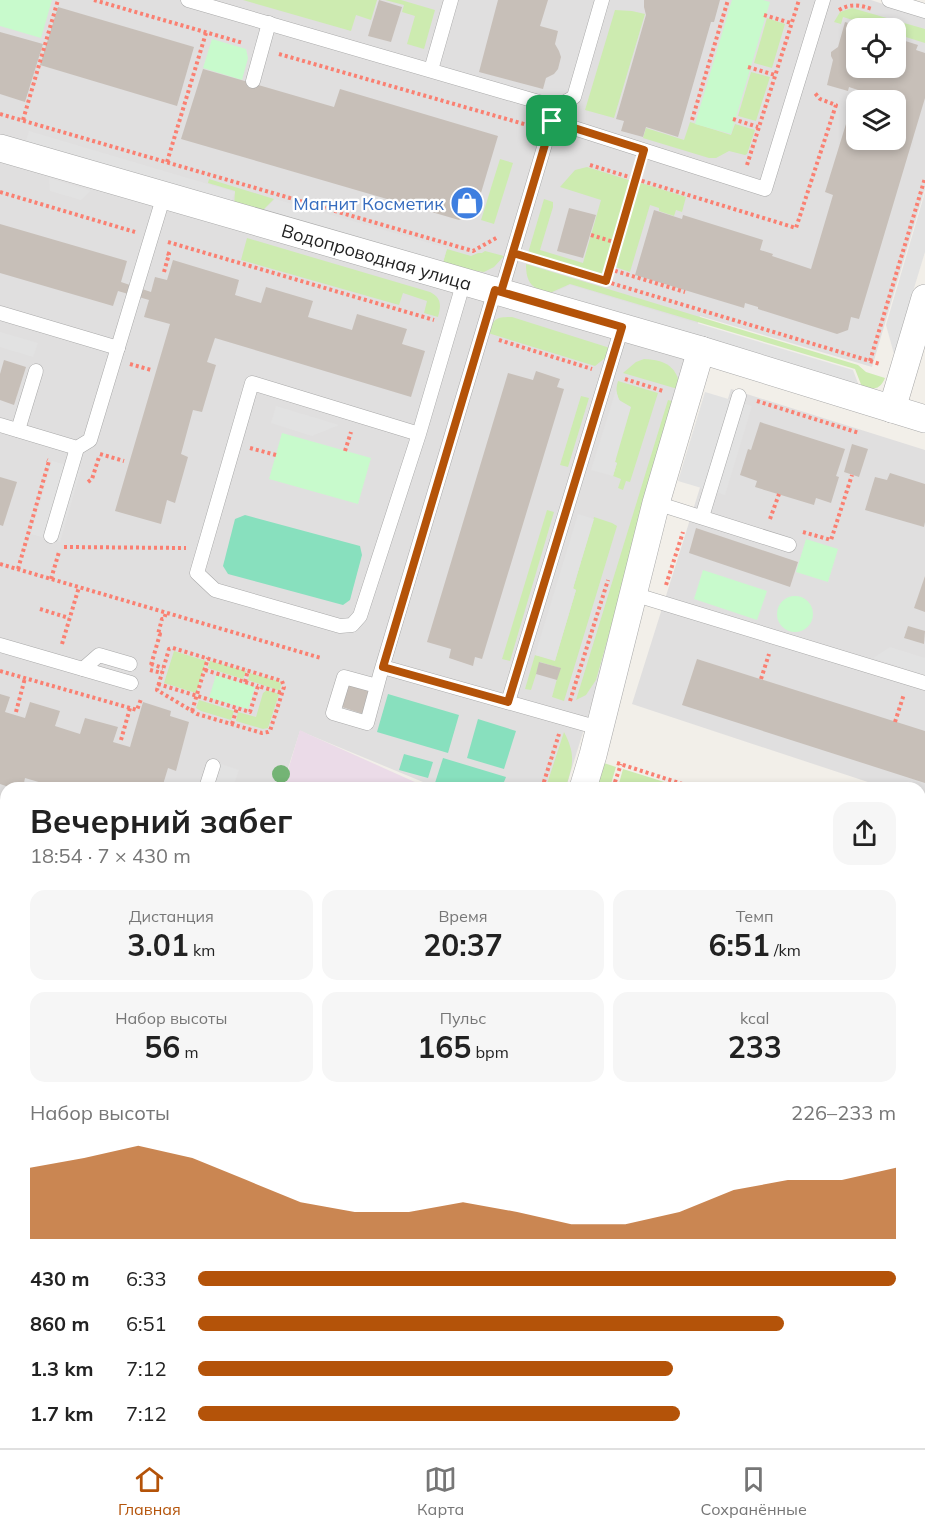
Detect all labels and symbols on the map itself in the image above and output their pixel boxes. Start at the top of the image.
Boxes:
pin [526,95,577,146]
shop icon: Магнит Косметик [449,185,485,221]
place label: Магнит Косметик [293,192,444,215]
street label: Водопроводная улица [279,218,474,295]

